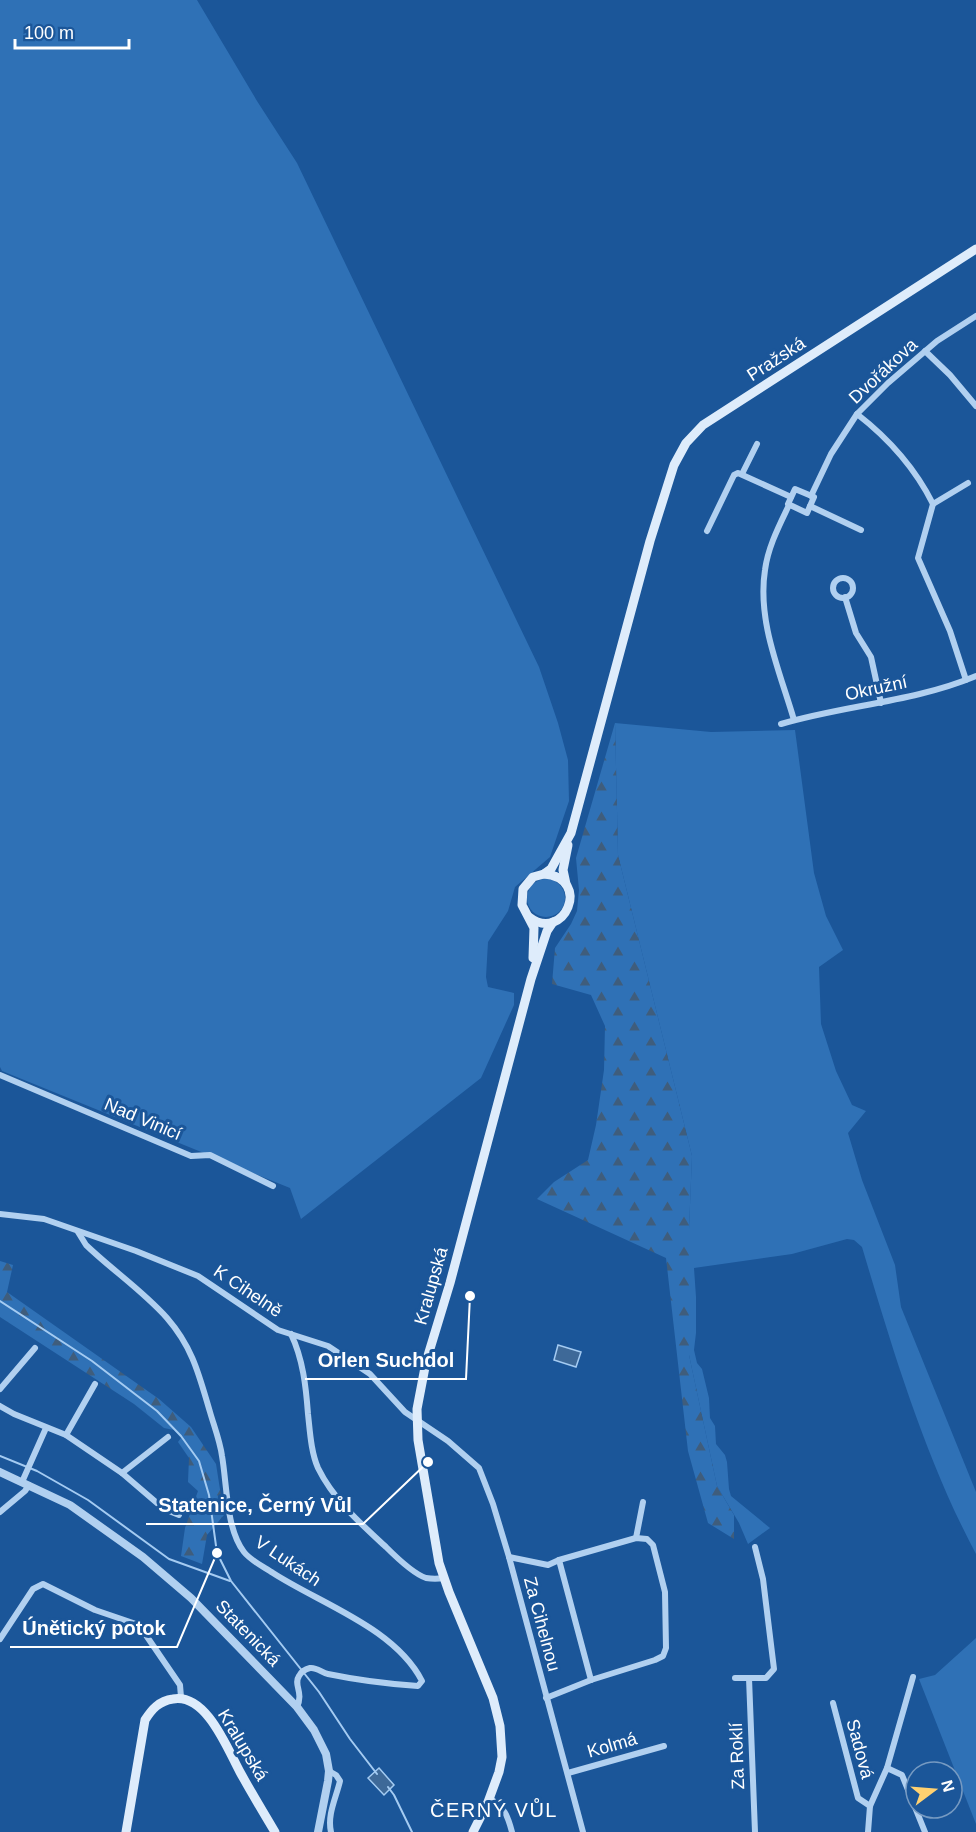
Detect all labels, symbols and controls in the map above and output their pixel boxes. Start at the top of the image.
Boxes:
scale bar [15,12,129,50]
text: 100 m [24,23,74,43]
street label: Pražská [743,332,810,385]
street label: Dvořákova [845,334,922,408]
street label: Okružní [843,672,909,704]
street label: Nad Vinicí [101,1094,185,1144]
street label: Kralupská [410,1244,452,1327]
street label: K Cihelně [210,1261,286,1321]
callout: Orlen Suchdol [305,1341,466,1379]
text: Orlen Suchdol [318,1349,454,1371]
callout: Statenice, Černý Vůl [146,1486,363,1524]
text: Statenice, Černý Vůl [158,1493,352,1516]
street label: V Lukách [251,1532,325,1590]
street label: Za Cihelnou [520,1575,564,1673]
street label: Statenická [212,1596,285,1671]
callout: Únětický potok [10,1609,177,1647]
text: Únětický potok [22,1616,167,1639]
street label: Kralupská [214,1706,273,1785]
street label: Sadová [842,1717,878,1782]
street label: Za Roklí [726,1722,748,1790]
street label: Kolmá [585,1728,640,1762]
north arrow [904,1760,964,1820]
text: N [938,1778,958,1794]
district label: ČERNÝ VŮL [430,1798,558,1821]

